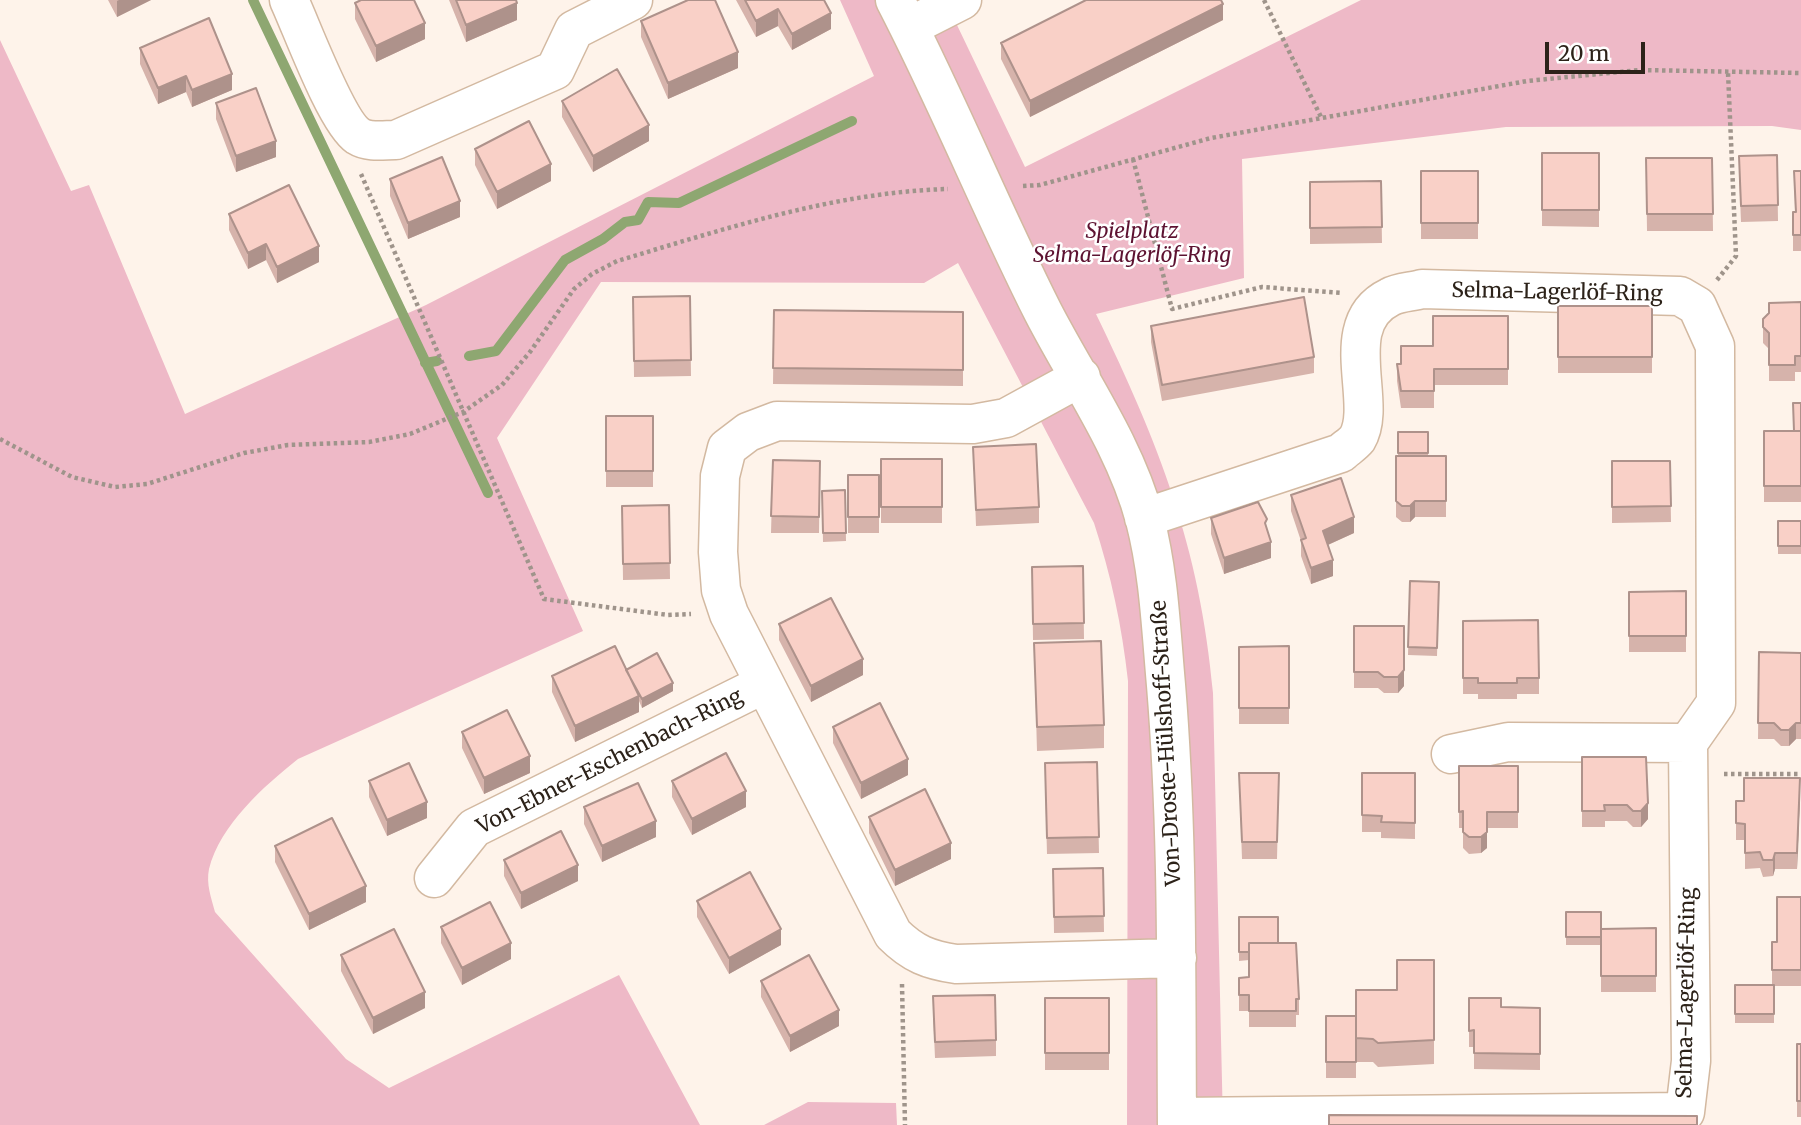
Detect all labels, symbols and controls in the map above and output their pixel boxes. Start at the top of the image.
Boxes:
scale bar [1549,28,1649,72]
text: 20 m [1558,40,1609,67]
park label: Spielplatz Selma-Lagerlöf-Ring [1033,219,1231,269]
street label: Selma-Lagerlöf-Ring [1451,279,1663,307]
street label: Von-Droste-Hülshoff-Straße [1147,599,1187,887]
street label: Von-Ebner-Eschenbach-Ring [473,684,747,840]
street label: Selma-Lagerlöf-Ring [1673,887,1701,1099]

